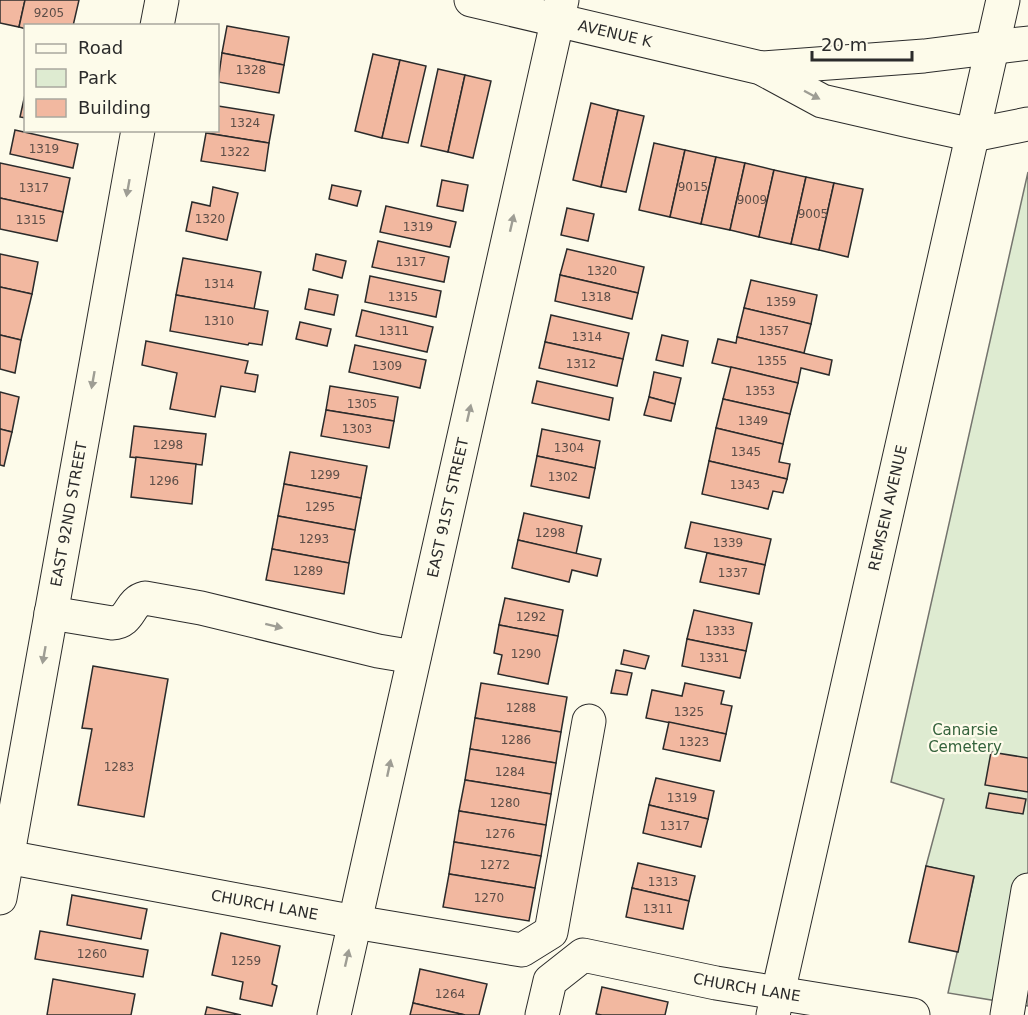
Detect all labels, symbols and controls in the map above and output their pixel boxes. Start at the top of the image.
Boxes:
house number: 9205 [34,6,64,20]
street label: AVENUE K [576,16,655,51]
legend [24,24,219,132]
scale bar [812,24,912,62]
text: 20 m [821,34,867,55]
text: Road [78,37,123,58]
house number: 1328 [236,63,266,77]
text: Park [78,67,117,88]
one-way arrow [804,90,821,100]
text: Building [78,97,151,118]
house number: 1324 [230,116,260,130]
house number: 1319 [29,142,59,156]
house number: 1322 [220,145,250,159]
one-way arrow [123,179,132,198]
house number: 9015 [678,180,708,194]
house number: 1317 [19,181,49,195]
house number: 9009 [737,193,767,207]
house number: 9005 [798,207,828,221]
house number: 1320 [195,212,225,226]
house number: 1315 [16,213,46,227]
one-way arrow [507,214,517,232]
house number: 1319 [403,220,433,234]
house number: 1317 [396,255,426,269]
house number: 1320 [587,264,617,278]
house number: 1314 [204,277,234,291]
house number: 1315 [388,290,418,304]
house number: 1318 [581,290,611,304]
house number: 1359 [766,295,796,309]
house number: 1310 [204,314,234,328]
house number: 1311 [379,324,409,338]
house number: 1357 [759,324,789,338]
house number: 1314 [572,330,602,344]
house number: 1355 [757,354,787,368]
house number: 1312 [566,357,596,371]
house number: 1309 [372,359,402,373]
one-way arrow [88,371,97,390]
house number: 1353 [745,384,775,398]
house number: 1305 [347,397,377,411]
one-way arrow [464,404,474,423]
house number: 1349 [738,414,768,428]
house number: 1303 [342,422,372,436]
street label: EAST 91ST STREET [424,435,473,579]
house number: 1298 [153,438,183,452]
street label: EAST 92ND STREET [47,439,91,588]
house number: 1304 [554,441,584,455]
street label: REMSEN AVENUE [865,443,911,573]
house number: 1345 [731,445,761,459]
house number: 1299 [310,468,340,482]
house number: 1302 [548,470,578,484]
house number: 1296 [149,474,179,488]
house number: 1343 [730,478,760,492]
house number: 1295 [305,500,335,514]
house number: 1298 [535,526,565,540]
house number: 1293 [299,532,329,546]
house number: 1339 [713,536,743,550]
house number: 1289 [293,564,323,578]
house number: 1337 [718,566,748,580]
house number: 1292 [516,610,546,624]
one-way arrow [265,621,284,631]
house number: 1333 [705,624,735,638]
one-way arrow [39,645,48,664]
house number: 1290 [511,647,541,661]
house number: 1331 [699,651,729,665]
house number: 1288 [506,701,536,715]
house number: 1325 [674,705,704,719]
park label: Canarsie Cemetery [928,721,1002,756]
house number: 1286 [501,733,531,747]
house number: 1323 [679,735,709,749]
one-way arrow [385,758,395,777]
house number: 1283 [104,760,134,774]
house number: 1284 [495,765,525,779]
house number: 1319 [667,791,697,805]
house number: 1280 [490,796,520,810]
house number: 1317 [660,819,690,833]
house number: 1276 [485,827,515,841]
house number: 1272 [480,858,510,872]
house number: 1313 [648,875,678,889]
street label: CHURCH LANE [209,886,320,924]
house number: 1270 [474,891,504,905]
house number: 1311 [643,902,673,916]
house number: 1260 [77,947,107,961]
one-way arrow [343,948,352,967]
house number: 1259 [231,954,261,968]
street label: CHURCH LANE [691,969,802,1006]
house number: 1264 [435,987,465,1001]

